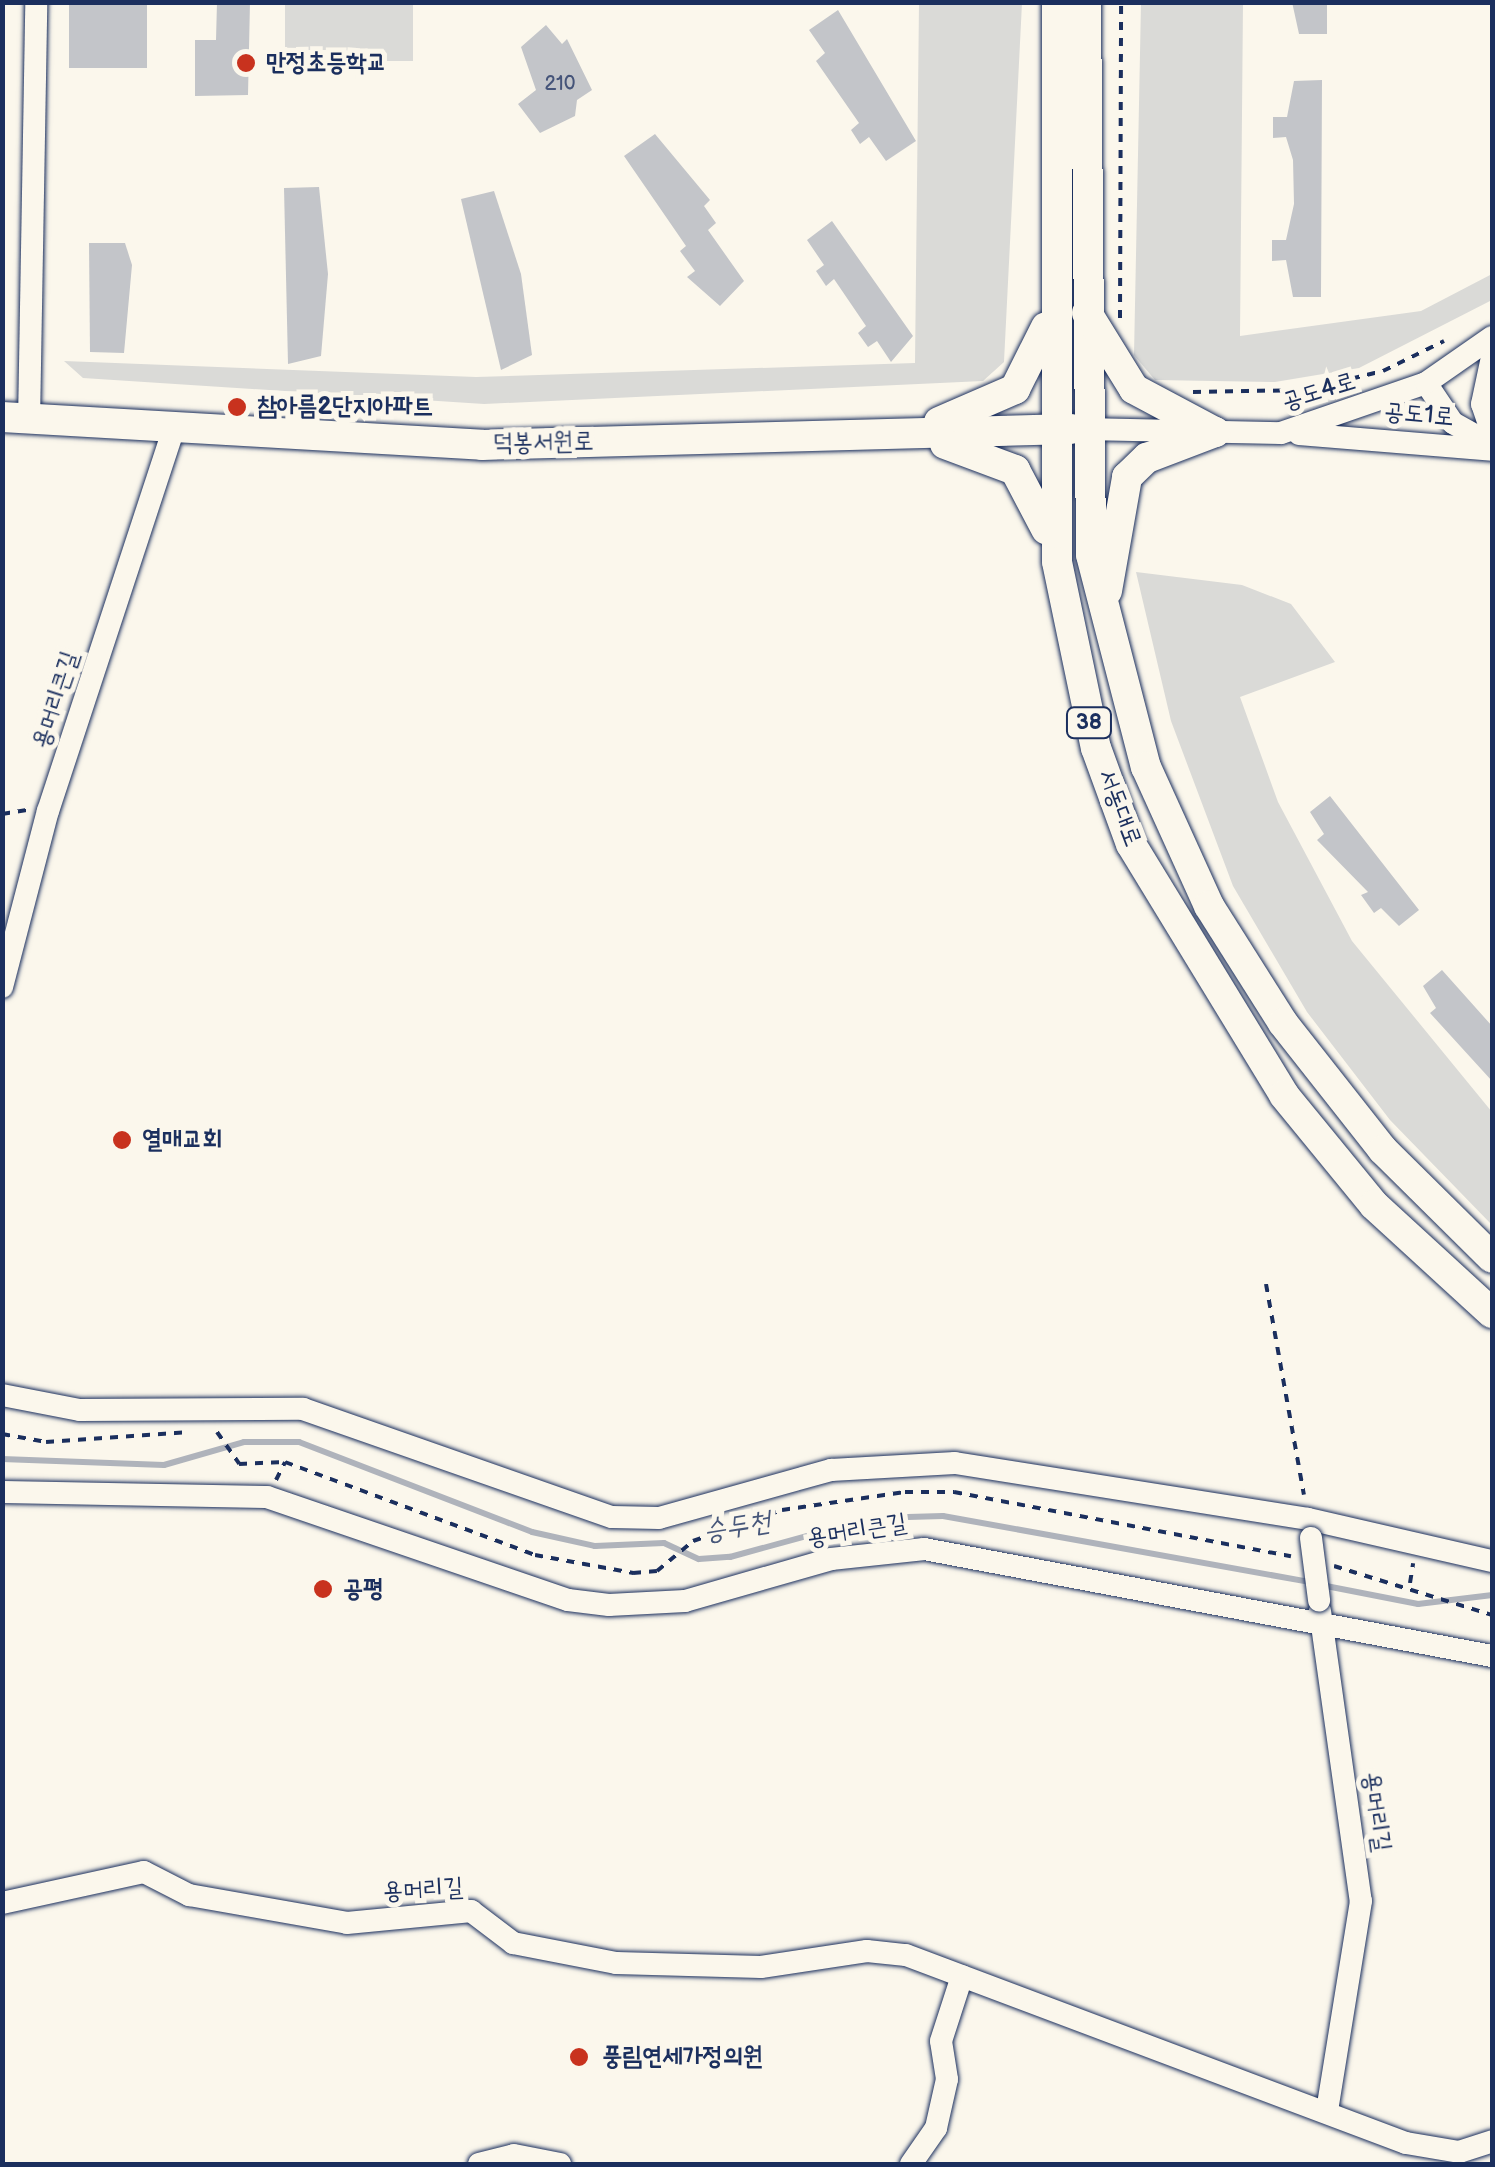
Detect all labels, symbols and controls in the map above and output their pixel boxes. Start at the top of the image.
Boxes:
place label: 만정초등학교 [266,48,387,78]
marker: 만정초등학교 [235,52,257,74]
house number: 210 [545,72,575,96]
street label: 공도4로 [1278,367,1360,417]
place label: 참아름2단지아파트 [257,392,433,422]
marker: 참아름2단지아파트 [226,396,248,418]
street label: 공도1로 [1383,397,1455,433]
street label: 덕봉서원로 [492,427,594,459]
street label: 용머리큰길 [26,648,86,752]
road number: 38 [1064,706,1114,740]
street label: 서동대로 [1091,765,1147,851]
place label: 열매교회 [142,1125,222,1155]
marker: 열매교회 [111,1129,133,1151]
water label: 승두천 [701,1505,773,1549]
street label: 용머리큰길 [805,1508,909,1554]
place label: 공평 [343,1574,383,1604]
marker: 공평 [312,1578,334,1600]
street label: 용머리길 [1356,1770,1396,1854]
street label: 용머리길 [382,1873,464,1907]
place label: 풍림연세가정의원 [602,2042,763,2072]
marker: 풍림연세가정의원 [566,2044,592,2070]

